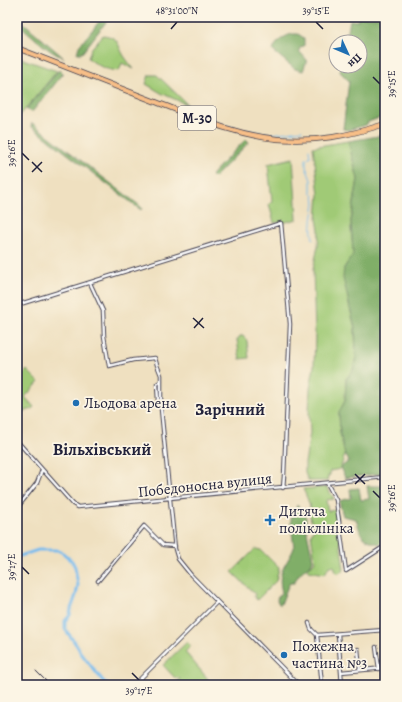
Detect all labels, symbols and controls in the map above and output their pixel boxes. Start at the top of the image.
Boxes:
text: 48°31'00"N [156,4,198,17]
text: 39°15'E [302,4,330,17]
north arrow [328,34,368,74]
text: Пн [344,50,365,71]
text: 39°15'E [385,70,398,98]
road number: М-30 [178,106,216,130]
text: 39°16'E [5,139,18,167]
place label: Льодова арена [84,393,177,413]
marker: Льодова арена [71,398,81,408]
district label: Зарічний [195,398,265,421]
district label: Вільхівський [53,438,151,461]
street label: Победоносна вулиця [137,468,273,502]
text: 39°16'E [385,484,398,512]
place label: Дитяча поліклініка [279,501,354,538]
marker: Дитяча поліклініка [264,514,276,526]
text: 39°17'E [5,553,18,581]
place label: Пожежна частина №3 [292,636,367,673]
marker: Пожежна частина №3 [279,650,289,660]
text: 39°17'E [125,684,153,697]

